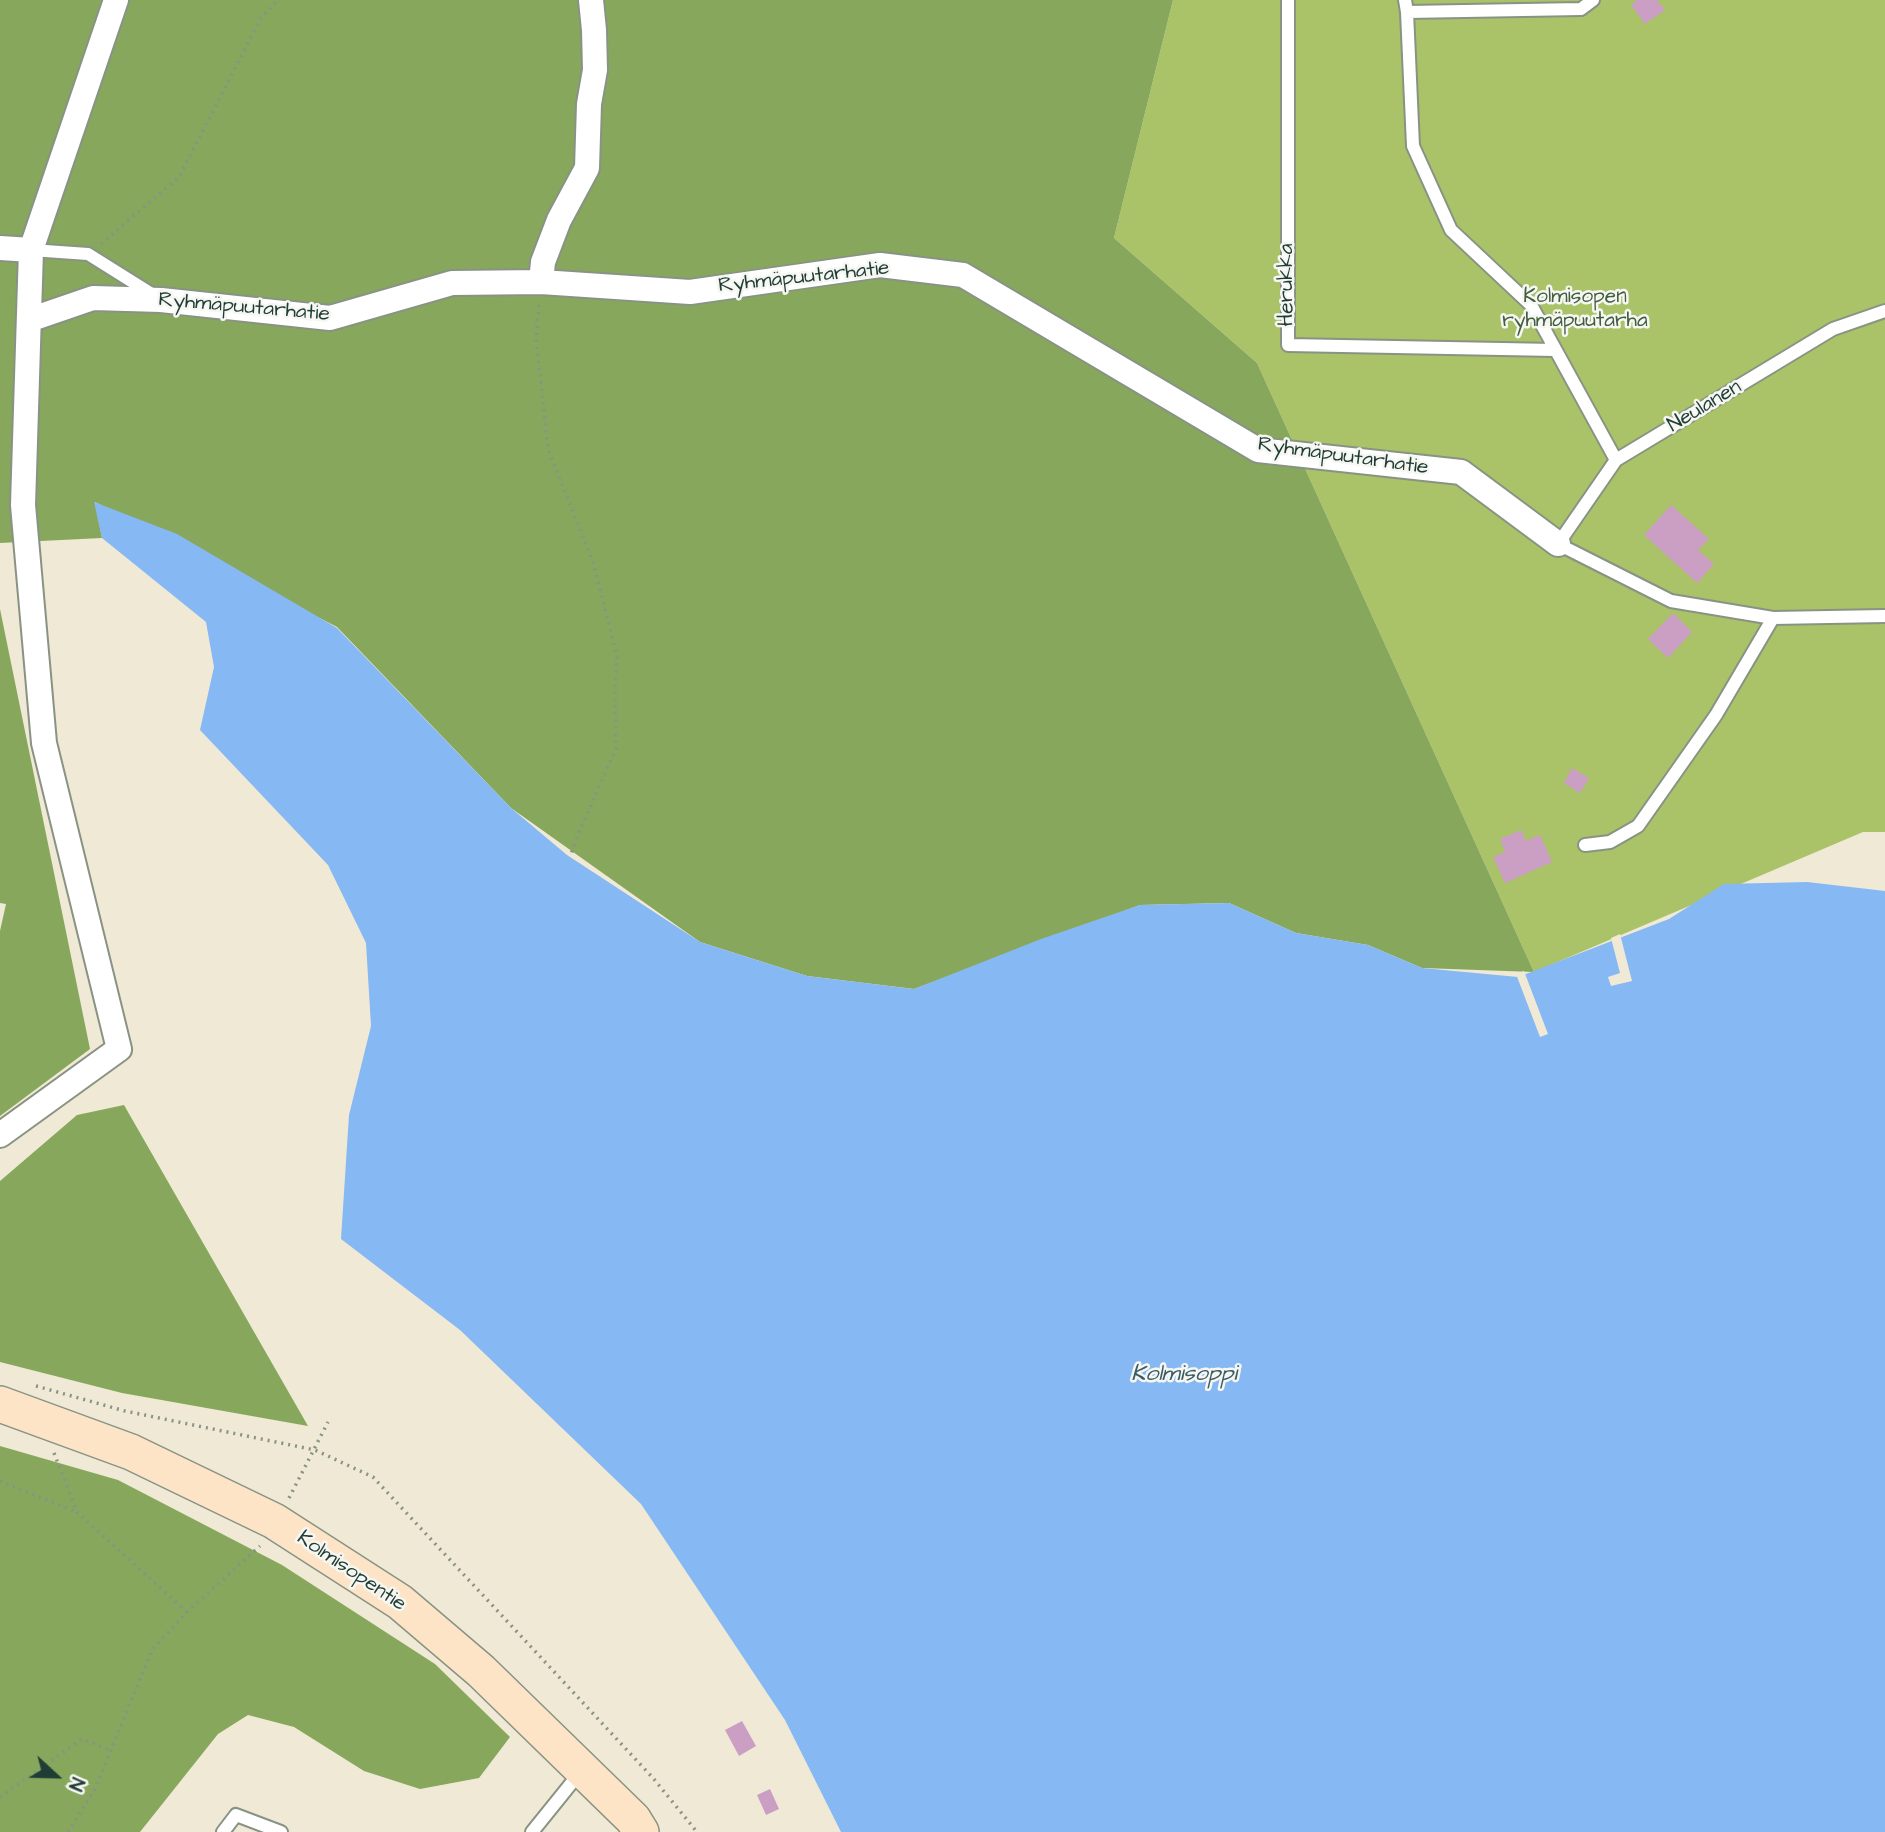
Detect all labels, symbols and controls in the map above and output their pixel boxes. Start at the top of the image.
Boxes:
street label: Herukka [1275,244,1301,326]
street label: Ryhmäpuutarhatie [717,256,891,300]
park label: Kolmisopen ryhmäpuutarha [1502,285,1648,335]
street label: Ryhmäpuutarhatie [157,288,331,328]
street label: Neulanen [1664,375,1746,439]
street label: Ryhmäpuutarhatie [1256,433,1430,481]
water label: Kolmisoppi [1131,1361,1237,1389]
street label: Kolmisopentie [292,1526,410,1618]
north arrow [21,1741,91,1811]
text: N [61,1773,91,1795]

